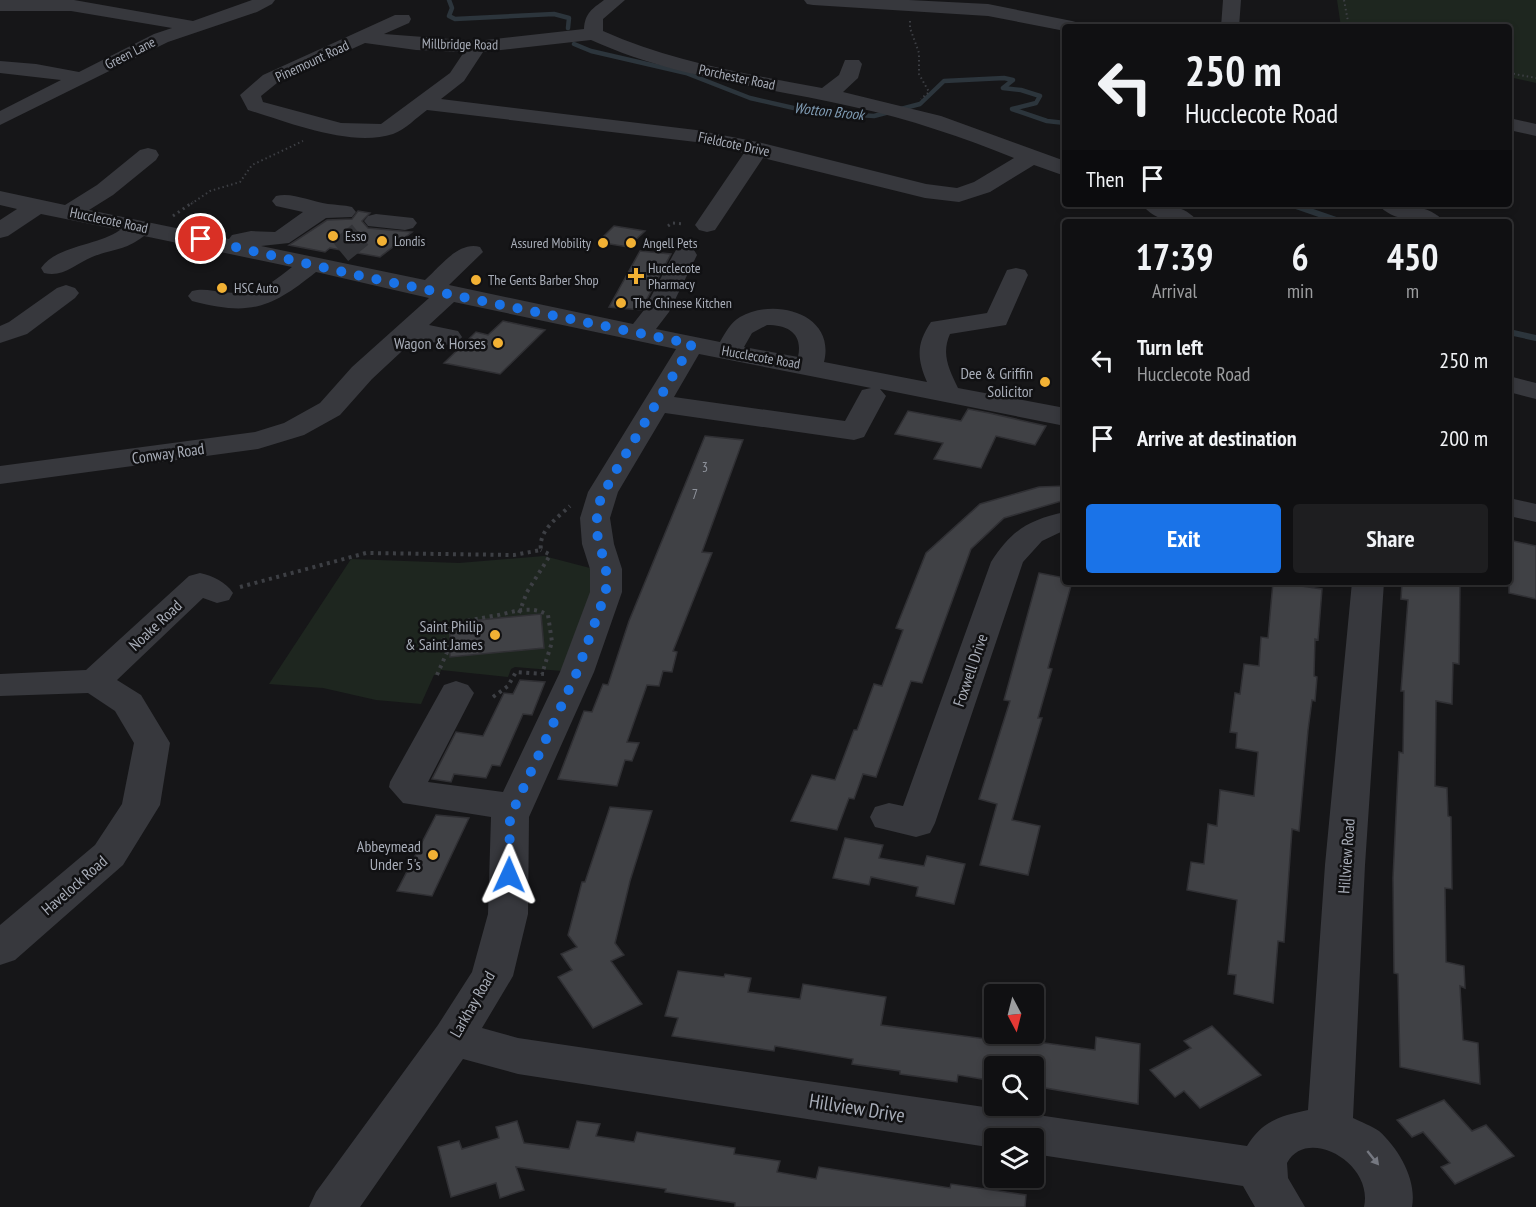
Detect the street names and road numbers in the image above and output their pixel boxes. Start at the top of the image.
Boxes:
street label: Green Lane [102,33,159,73]
street label: Millbridge Road [422,34,498,54]
street label: Pinemount Road [272,36,352,86]
street label: Porchester Road [697,60,777,94]
street label: Fieldcote Drive [697,128,772,160]
street label: Hucclecote Road [68,203,150,237]
street label: Hucclecote Road [720,341,802,373]
street label: Conway Road [131,438,206,468]
street label: Noake Road [124,595,186,655]
street label: Foxwell Drive [948,631,992,709]
street label: Hillview Road [1333,818,1359,894]
street label: Havelock Road [37,851,111,919]
street label: Larkhay Road [445,967,499,1041]
street label: Hillview Drive [807,1088,907,1128]

